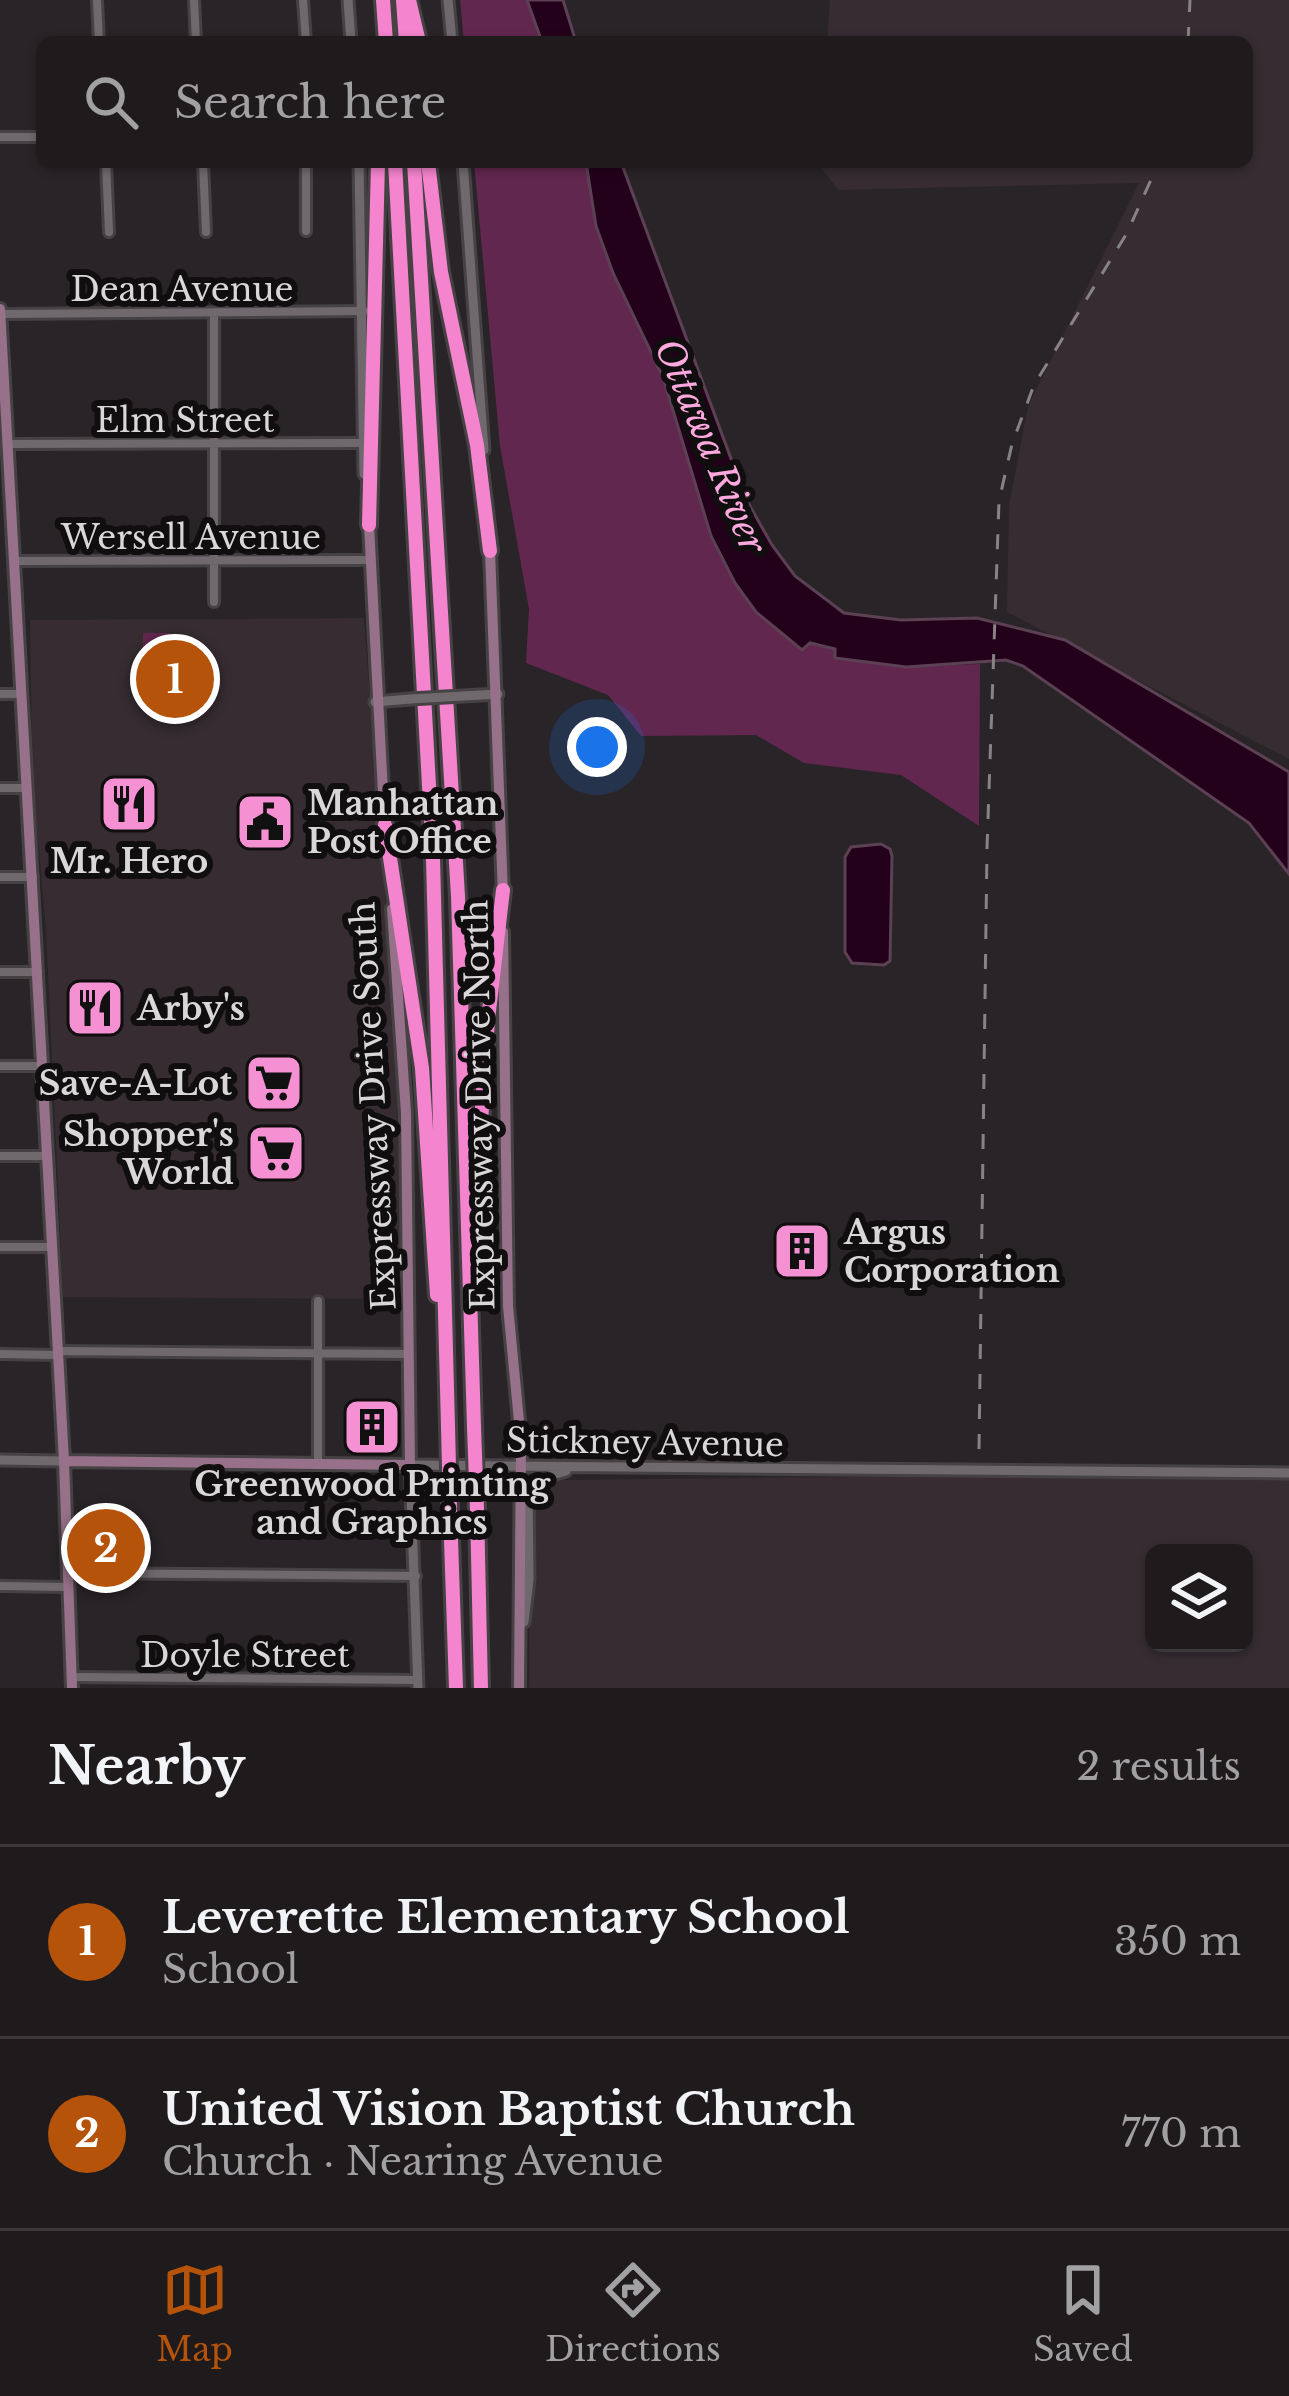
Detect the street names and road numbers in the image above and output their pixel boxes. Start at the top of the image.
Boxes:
street label: Dean Avenue [71,269,293,310]
street label: Elm Street [96,400,275,441]
street label: Wersell Avenue [60,517,321,558]
street label: Expressway Drive North [455,899,504,1311]
street label: Expressway Drive South [342,900,405,1311]
street label: Stickney Avenue [506,1420,784,1465]
street label: Doyle Street [140,1635,350,1676]

